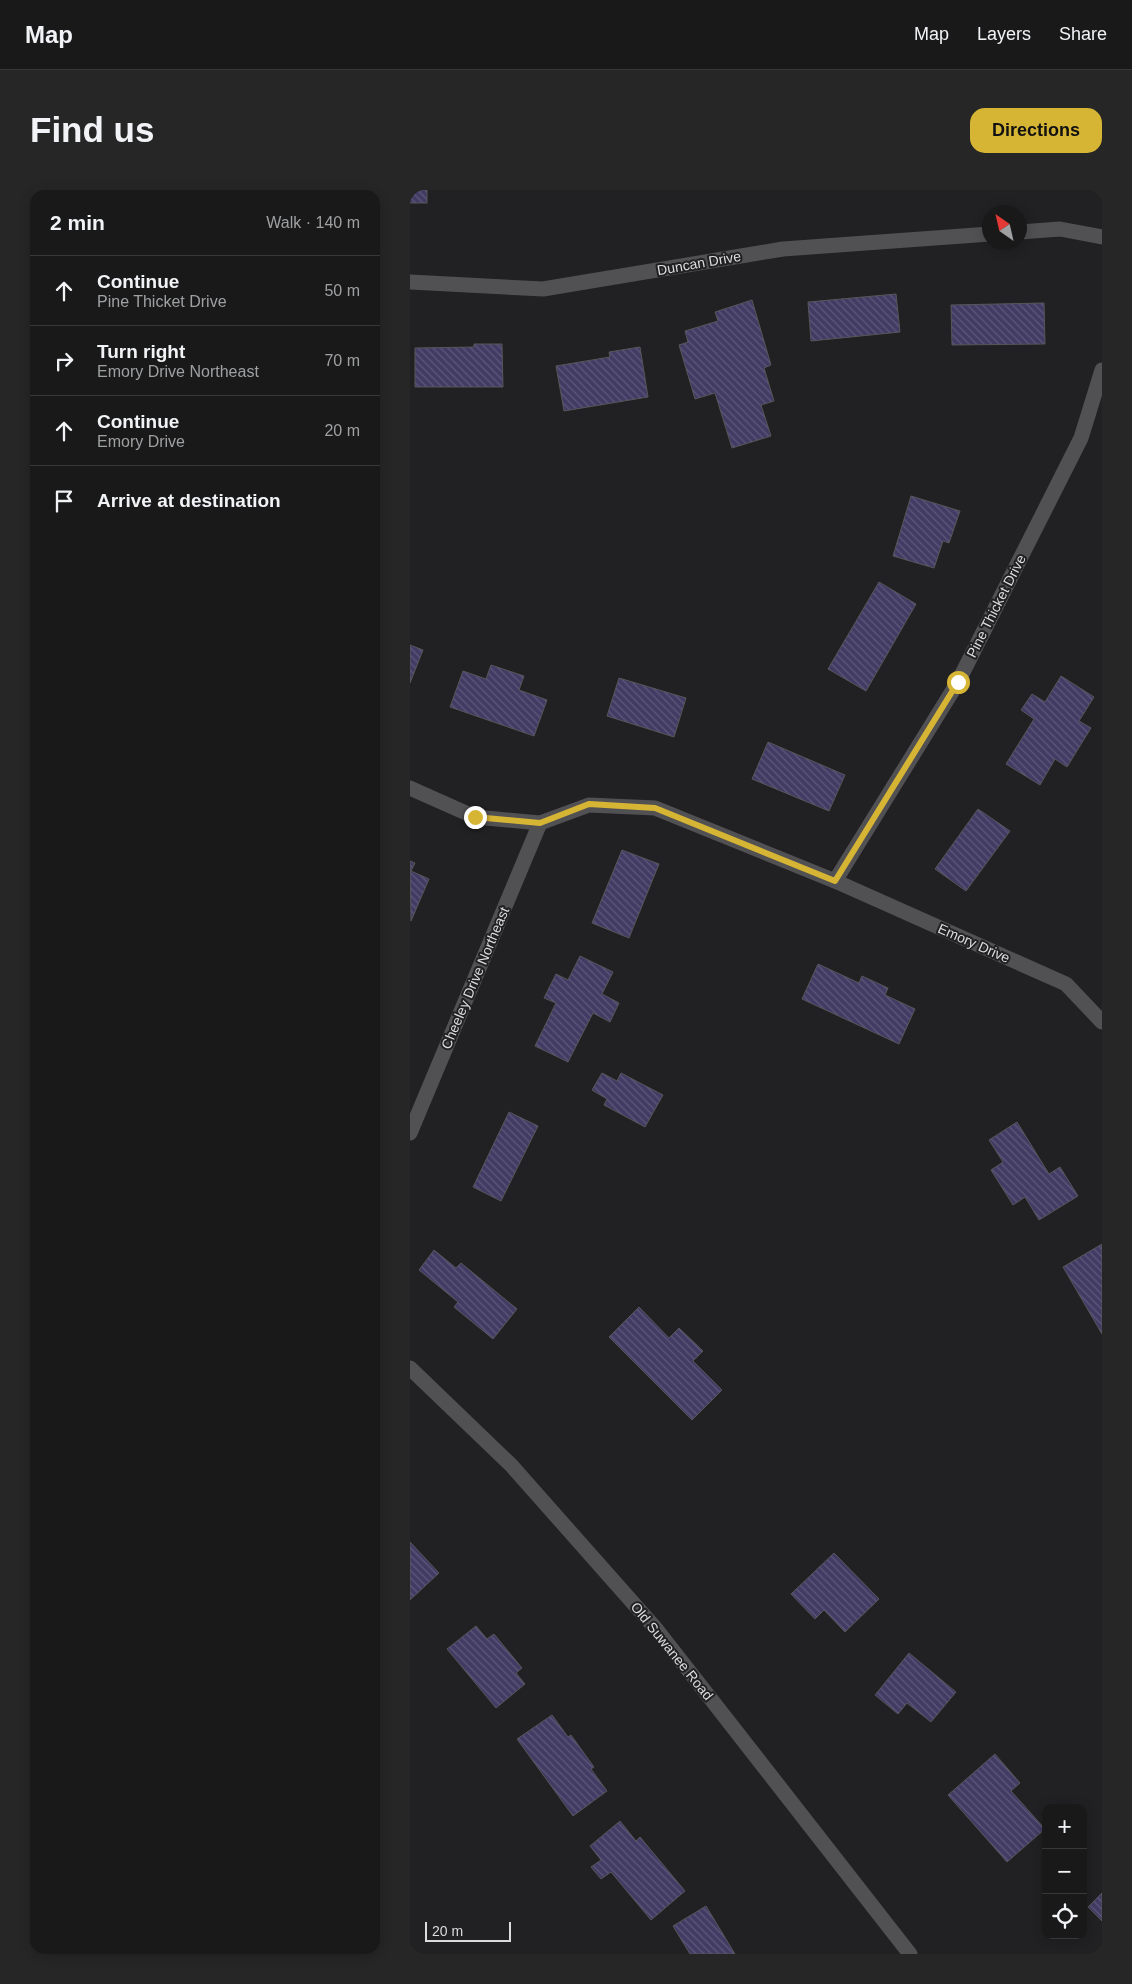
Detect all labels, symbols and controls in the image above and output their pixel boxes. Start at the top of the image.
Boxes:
text: Map [25,21,73,48]
text: Map [914,24,949,44]
text: Layers [977,24,1031,44]
text: Share [1059,24,1107,44]
button: Directions [970,108,1102,153]
text: Find us [30,110,154,149]
north arrow [982,205,1027,250]
text: 2 min [50,211,105,234]
text: Walk · 140 m [266,214,360,231]
street label: Duncan Drive [656,248,742,278]
text: Continue [97,271,179,292]
icon: ahead [50,277,78,305]
text: 50 m [324,282,360,299]
text: Pine Thicket Drive [97,293,227,310]
text: Turn right [97,341,185,362]
icon: right [50,347,78,375]
text: 70 m [324,352,360,369]
text: Emory Drive Northeast [97,363,259,380]
text: Continue [97,411,179,432]
icon: ahead [50,417,78,445]
text: 20 m [324,422,360,439]
text: Emory Drive [97,433,185,450]
icon: arrive [50,487,78,515]
text: Arrive at destination [97,490,281,511]
street label: Pine Thicket Drive [963,552,1029,660]
route start [947,671,970,694]
route end [464,806,487,829]
street label: Cheeley Drive Northeast [438,905,512,1051]
street label: Emory Drive [936,920,1013,966]
street label: Old Suwanee Road [628,1599,716,1703]
map controls [1042,1804,1087,1939]
button: + [1042,1804,1087,1849]
button: − [1042,1849,1087,1894]
button: locate [1042,1894,1087,1939]
scale bar [425,1919,511,1942]
text: 20 m [432,1923,463,1939]

